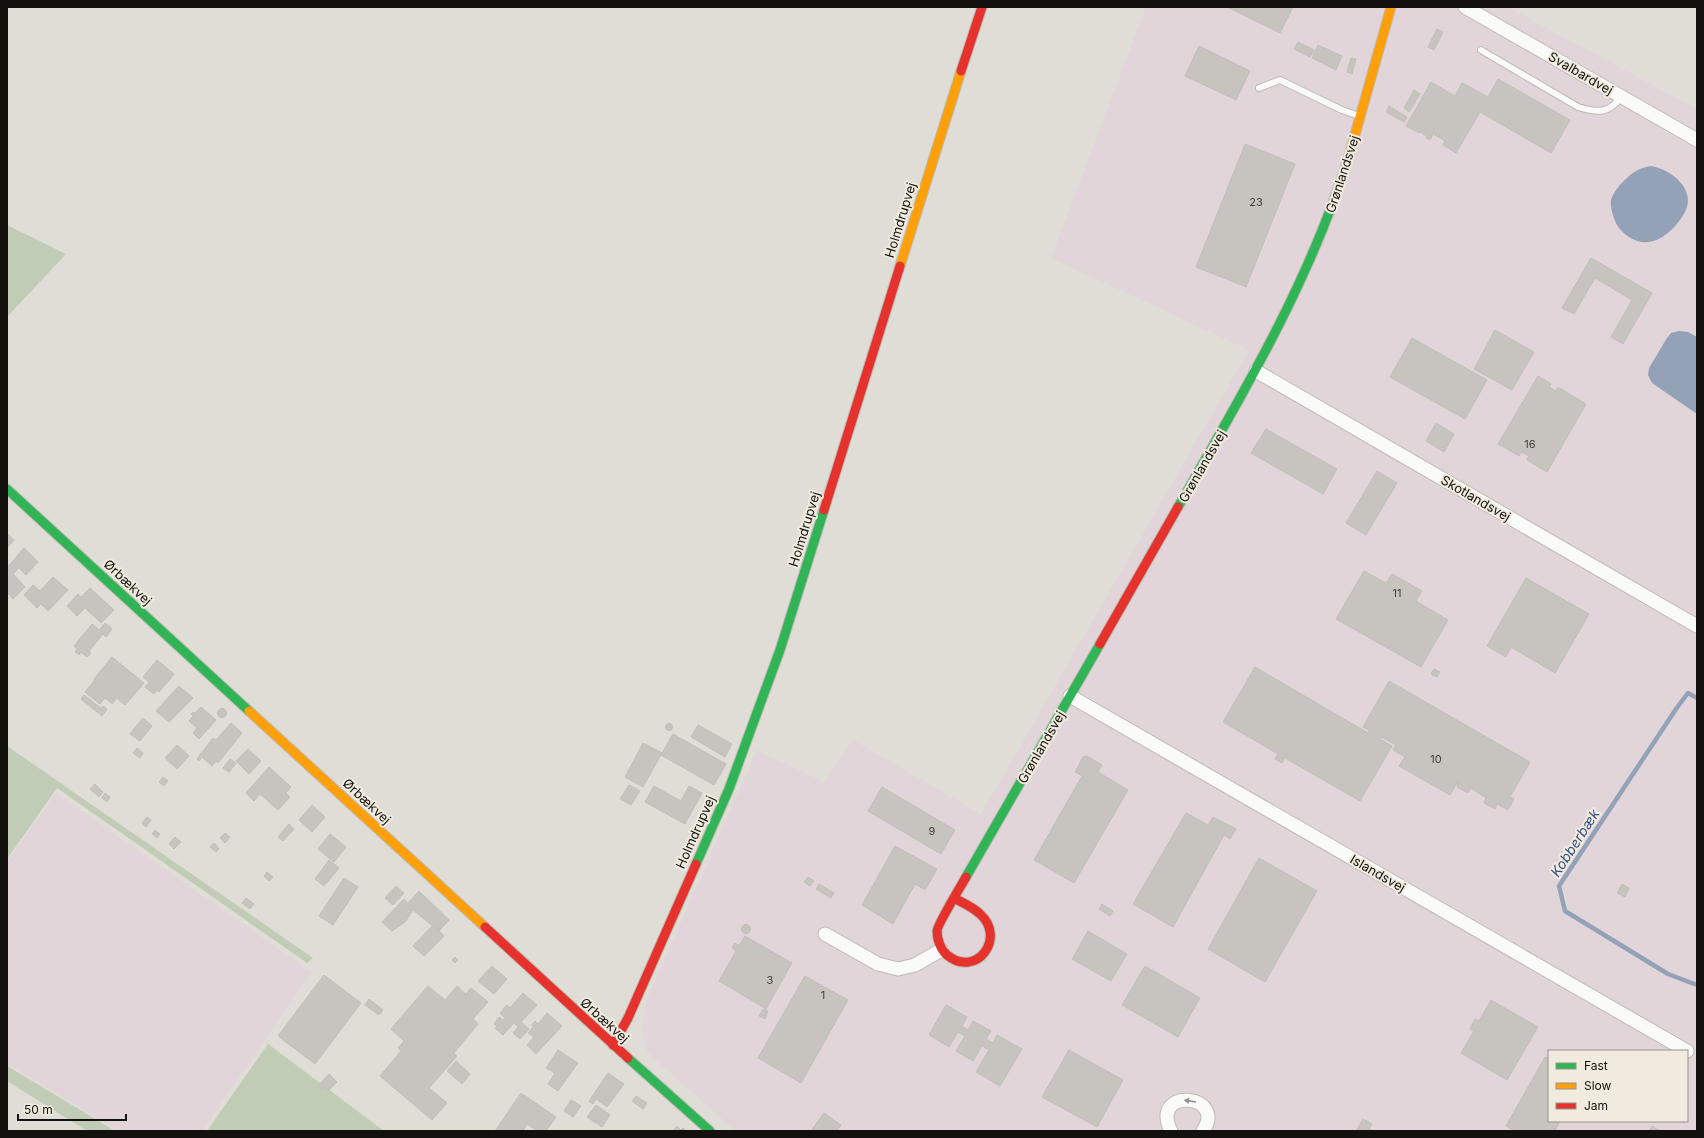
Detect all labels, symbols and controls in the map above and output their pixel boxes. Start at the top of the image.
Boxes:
street label: Svalbardvej [1546,48,1616,98]
street label: Grønlandsvej [1322,133,1362,215]
street label: Holmdrupvej [881,180,919,260]
house number: 23 [1249,195,1263,209]
street label: Grønlandsvej [1175,427,1229,505]
house number: 16 [1524,437,1536,451]
street label: Skotlandsvej [1438,472,1514,524]
street label: Holmdrupvej [785,489,823,569]
street label: Ørbækvej [101,556,155,608]
house number: 11 [1393,586,1401,600]
street label: Grønlandsvej [1014,708,1068,786]
house number: 10 [1430,752,1442,766]
street label: Ørbækvej [340,775,394,827]
street label: Holmdrupvej [672,793,718,871]
water label: Kobberbæk [1546,806,1603,880]
house number: 9 [929,824,936,838]
street label: Islandsvej [1348,851,1408,895]
house number: 3 [767,973,774,987]
house number: 1 [821,988,825,1002]
street label: Ørbækvej [577,994,633,1046]
legend [1548,1050,1688,1122]
text: Fast [1584,1058,1608,1073]
text: Slow [1584,1078,1612,1093]
scale bar [18,1096,126,1122]
one-way arrow [1184,1098,1196,1104]
text: Jam [1584,1098,1608,1113]
text: 50 m [24,1102,53,1117]

